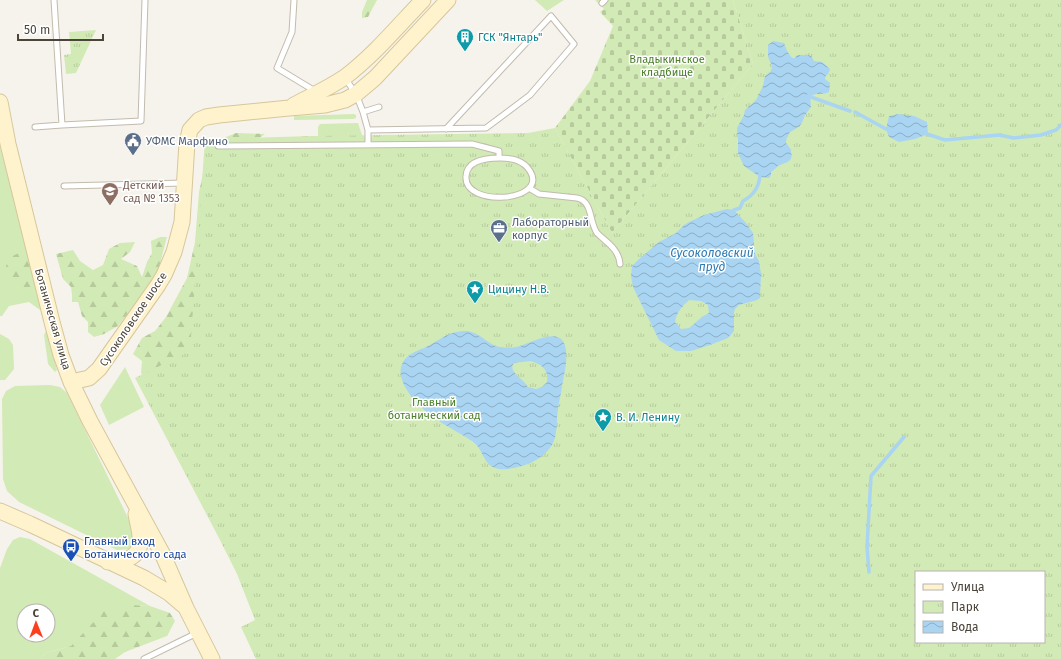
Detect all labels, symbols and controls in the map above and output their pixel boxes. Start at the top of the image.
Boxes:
scale bar [18,16,103,42]
text: 50 m [24,23,50,37]
building icon: ГСК "Янтарь" [455,27,475,52]
place label: ГСК "Янтарь" [478,31,542,44]
park label: Владыкинское кладбище [629,53,705,79]
public building icon: УФМС Марфино [123,131,143,156]
place label: УФМС Марфино [146,135,228,148]
place label: Детский сад № 1353 [122,179,180,205]
school or university icon: Детский сад № 1353 [100,181,120,206]
place label: Лабораторный корпус [512,216,589,242]
office icon: Лабораторный корпус [489,218,509,243]
water label: Сусоколовский пруд [670,246,754,274]
street label: Ботаническая улица [32,267,73,371]
street label: Сусоколовское шоссе [97,270,170,369]
place icon: Цицину Н.В. [465,279,485,304]
place label: Цицину Н.В. [488,283,550,296]
park label: Главный ботанический сад [388,396,480,422]
place icon: В. И. Ленину [593,407,613,432]
place label: В. И. Ленину [616,411,680,424]
place label: Главный вход Ботанического сада [84,535,187,561]
bus stop icon: Главный вход Ботанического сада [61,537,81,562]
legend [915,571,1045,643]
text: Улица [951,580,985,594]
text: Парк [951,600,980,614]
north arrow [16,603,56,643]
text: С [33,607,40,620]
text: Вода [951,620,978,634]

